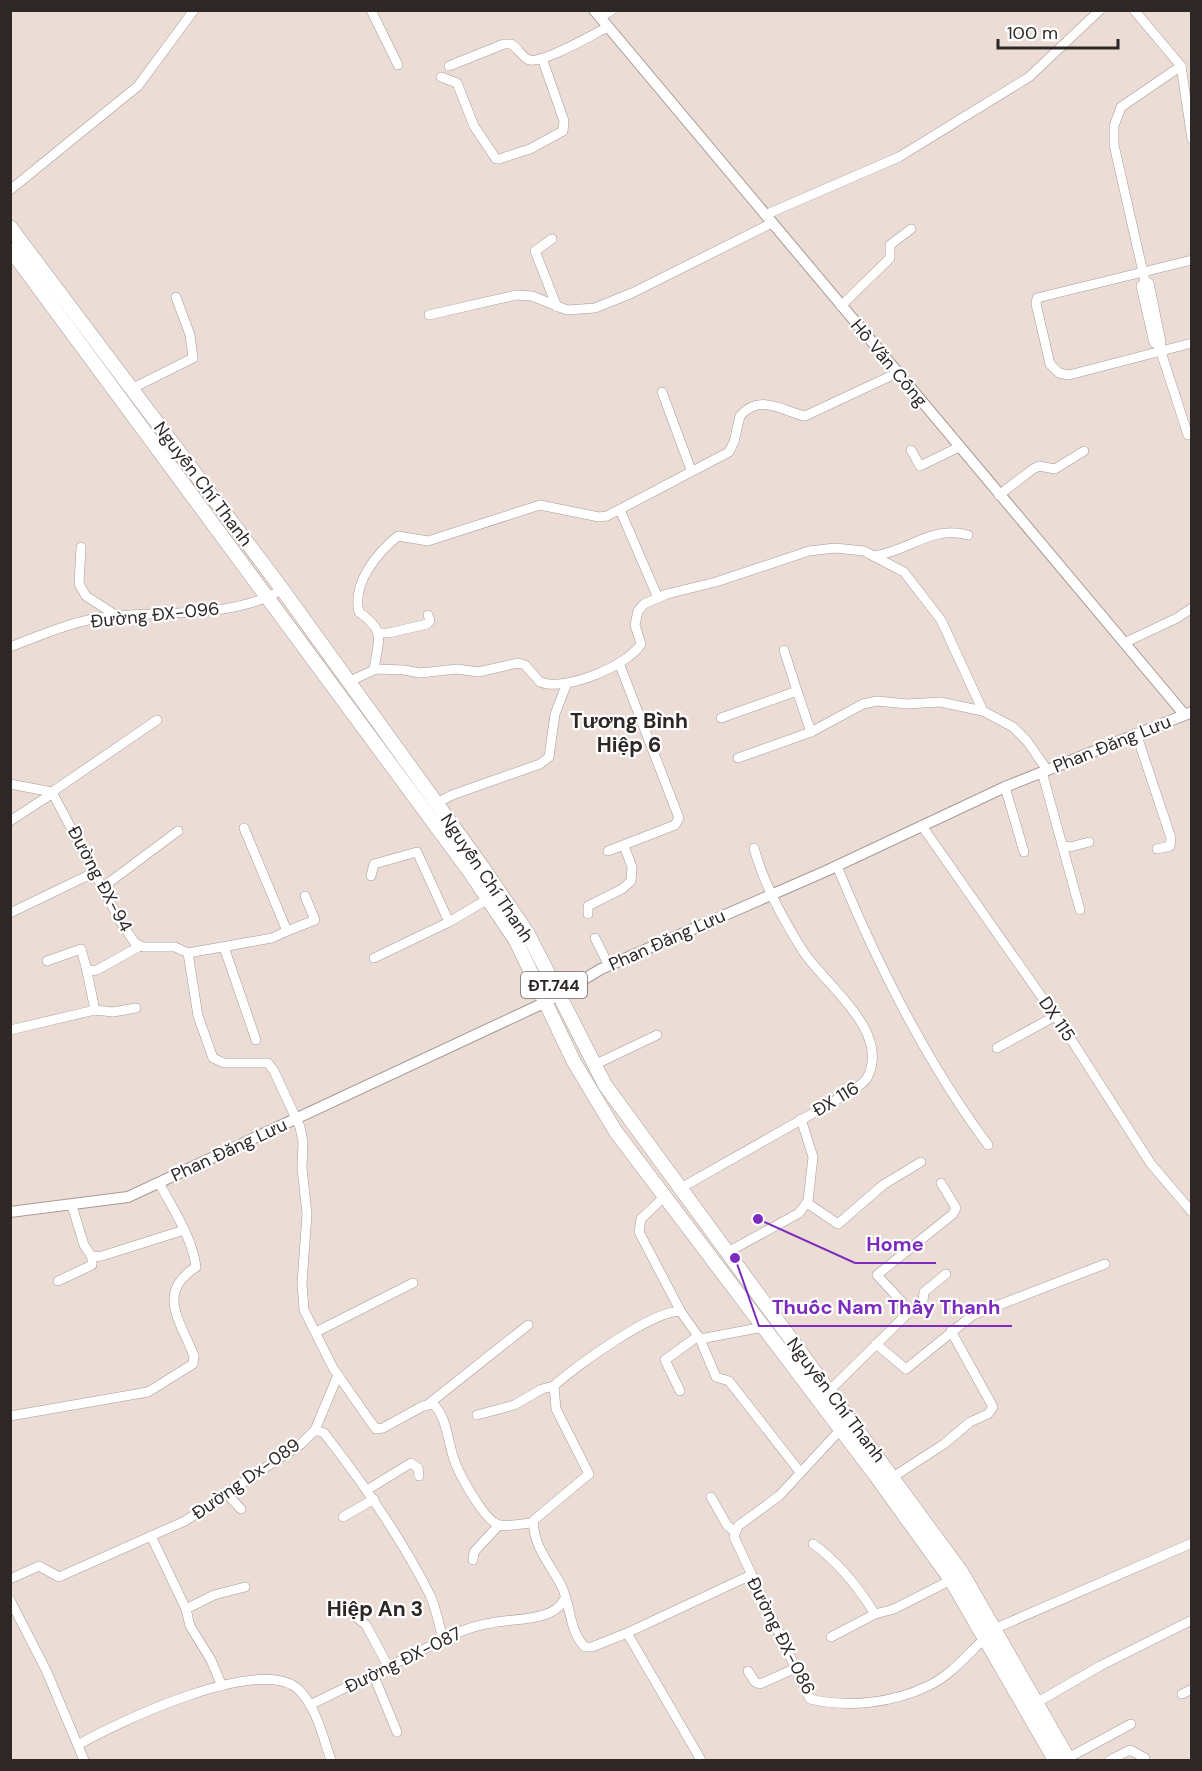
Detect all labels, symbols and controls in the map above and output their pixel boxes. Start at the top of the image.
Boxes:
scale bar [998,12,1118,50]
text: 100 m [1007,21,1058,45]
street label: Hồ Văn Cống [845,314,933,412]
street label: Nguyễn Chí Thanh [148,417,258,551]
street label: Đường ĐX-096 [89,596,221,634]
district label: Tương Bình Hiệp 6 [570,707,688,759]
street label: Phan Đăng Lưu [1049,709,1175,779]
street label: Nguyễn Chí Thanh [435,809,539,947]
street label: Đường ĐX-94 [62,822,138,936]
street label: Phan Đăng Lưu [605,904,729,976]
road number: ĐT.744 [521,972,587,998]
street label: DX 115 [1033,992,1081,1046]
street label: ĐX 116 [808,1076,864,1122]
street label: Phan Đăng Lưu [167,1113,291,1187]
callout: Home [855,1225,936,1263]
text: Home [866,1231,924,1257]
callout: Thuốc Nam Thầy Thanh [759,1288,1012,1326]
text: Thuốc Nam Thầy Thanh [772,1294,1000,1320]
street label: Nguyễn Chí Thanh [781,1333,891,1467]
street label: Đường Dx-089 [187,1433,305,1525]
street label: Đường ĐX-086 [741,1573,821,1699]
district label: Hiệp An 3 [327,1595,423,1623]
street label: Đường ĐX-087 [341,1621,465,1699]

